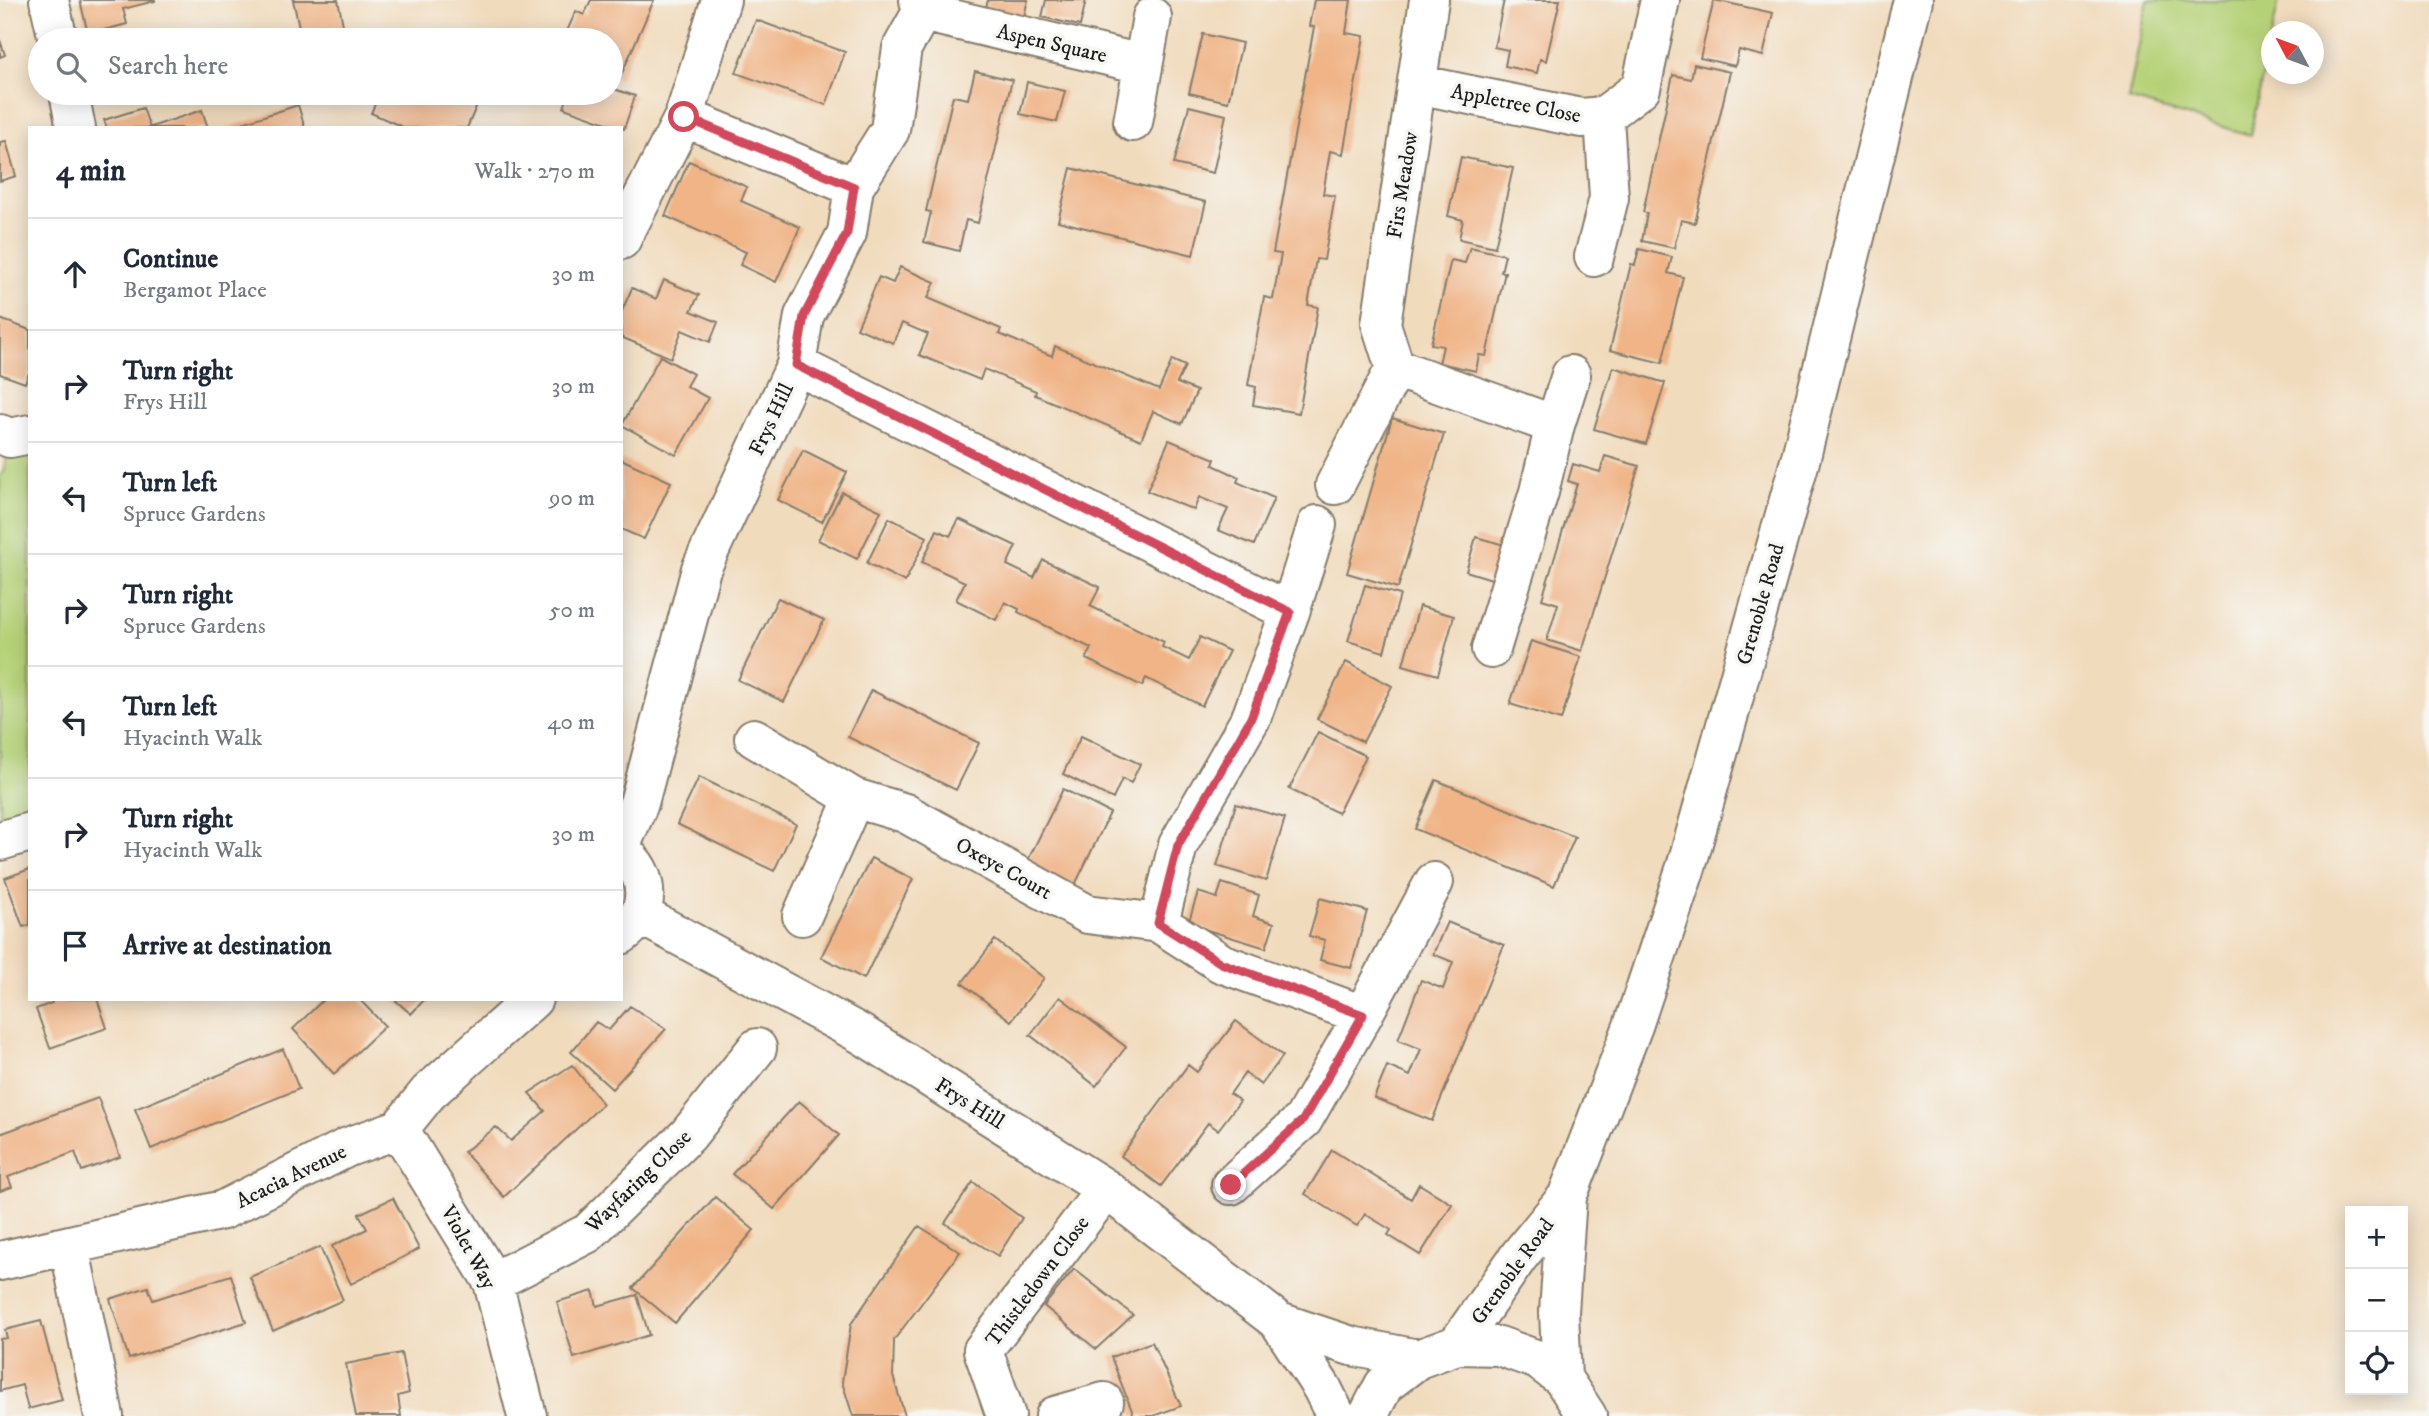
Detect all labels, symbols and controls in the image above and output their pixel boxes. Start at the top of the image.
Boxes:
street label: Aspen Square [994,19,1110,69]
north arrow [2261,21,2324,84]
search box [28,28,623,105]
icon: search [52,48,90,86]
text: Search here [108,50,228,83]
street label: Appletree Close [1449,79,1583,129]
route start [668,101,699,132]
street label: Firs Meadow [1382,129,1424,241]
text: 4 min [56,153,126,190]
text: Walk · 270 m [474,157,595,186]
text: Continue [123,243,218,276]
icon: ahead [56,255,94,293]
text: 30 m [552,260,595,289]
text: Bergamot Place [123,276,267,305]
text: Turn right [123,355,233,388]
icon: right [56,367,94,405]
text: 30 m [552,372,595,401]
street label: Frys Hill [744,379,800,460]
text: Frys Hill [123,388,207,417]
text: Turn left [123,467,217,500]
icon: left [56,479,94,517]
text: 90 m [549,484,595,513]
text: Spruce Gardens [123,500,266,529]
street label: Grenoble Road [1731,540,1791,668]
text: Turn right [123,579,233,612]
icon: right [56,591,94,629]
text: 50 m [549,596,595,625]
text: Spruce Gardens [123,612,266,641]
text: Turn left [123,691,217,724]
icon: left [56,703,94,741]
text: 40 m [547,708,595,737]
text: Hyacinth Walk [123,724,262,753]
text: Turn right [123,803,233,836]
icon: right [56,815,94,853]
text: 30 m [552,820,595,849]
street label: Oxeye Court [951,832,1056,906]
text: Hyacinth Walk [123,836,262,865]
icon: arrive [56,927,94,965]
text: Arrive at destination [123,930,332,963]
street label: Frys Hill [930,1072,1010,1136]
street label: Wayfaring Close [580,1124,697,1239]
street label: Acacia Avenue [232,1139,351,1215]
route end [1215,1169,1246,1200]
street label: Violet Way [434,1200,502,1295]
map controls [2345,1206,2408,1395]
button: + [2345,1206,2408,1269]
street label: Thistledown Close [980,1211,1096,1352]
street label: Grenoble Road [1466,1213,1560,1330]
button: − [2345,1269,2408,1332]
button: locate [2345,1332,2408,1395]

